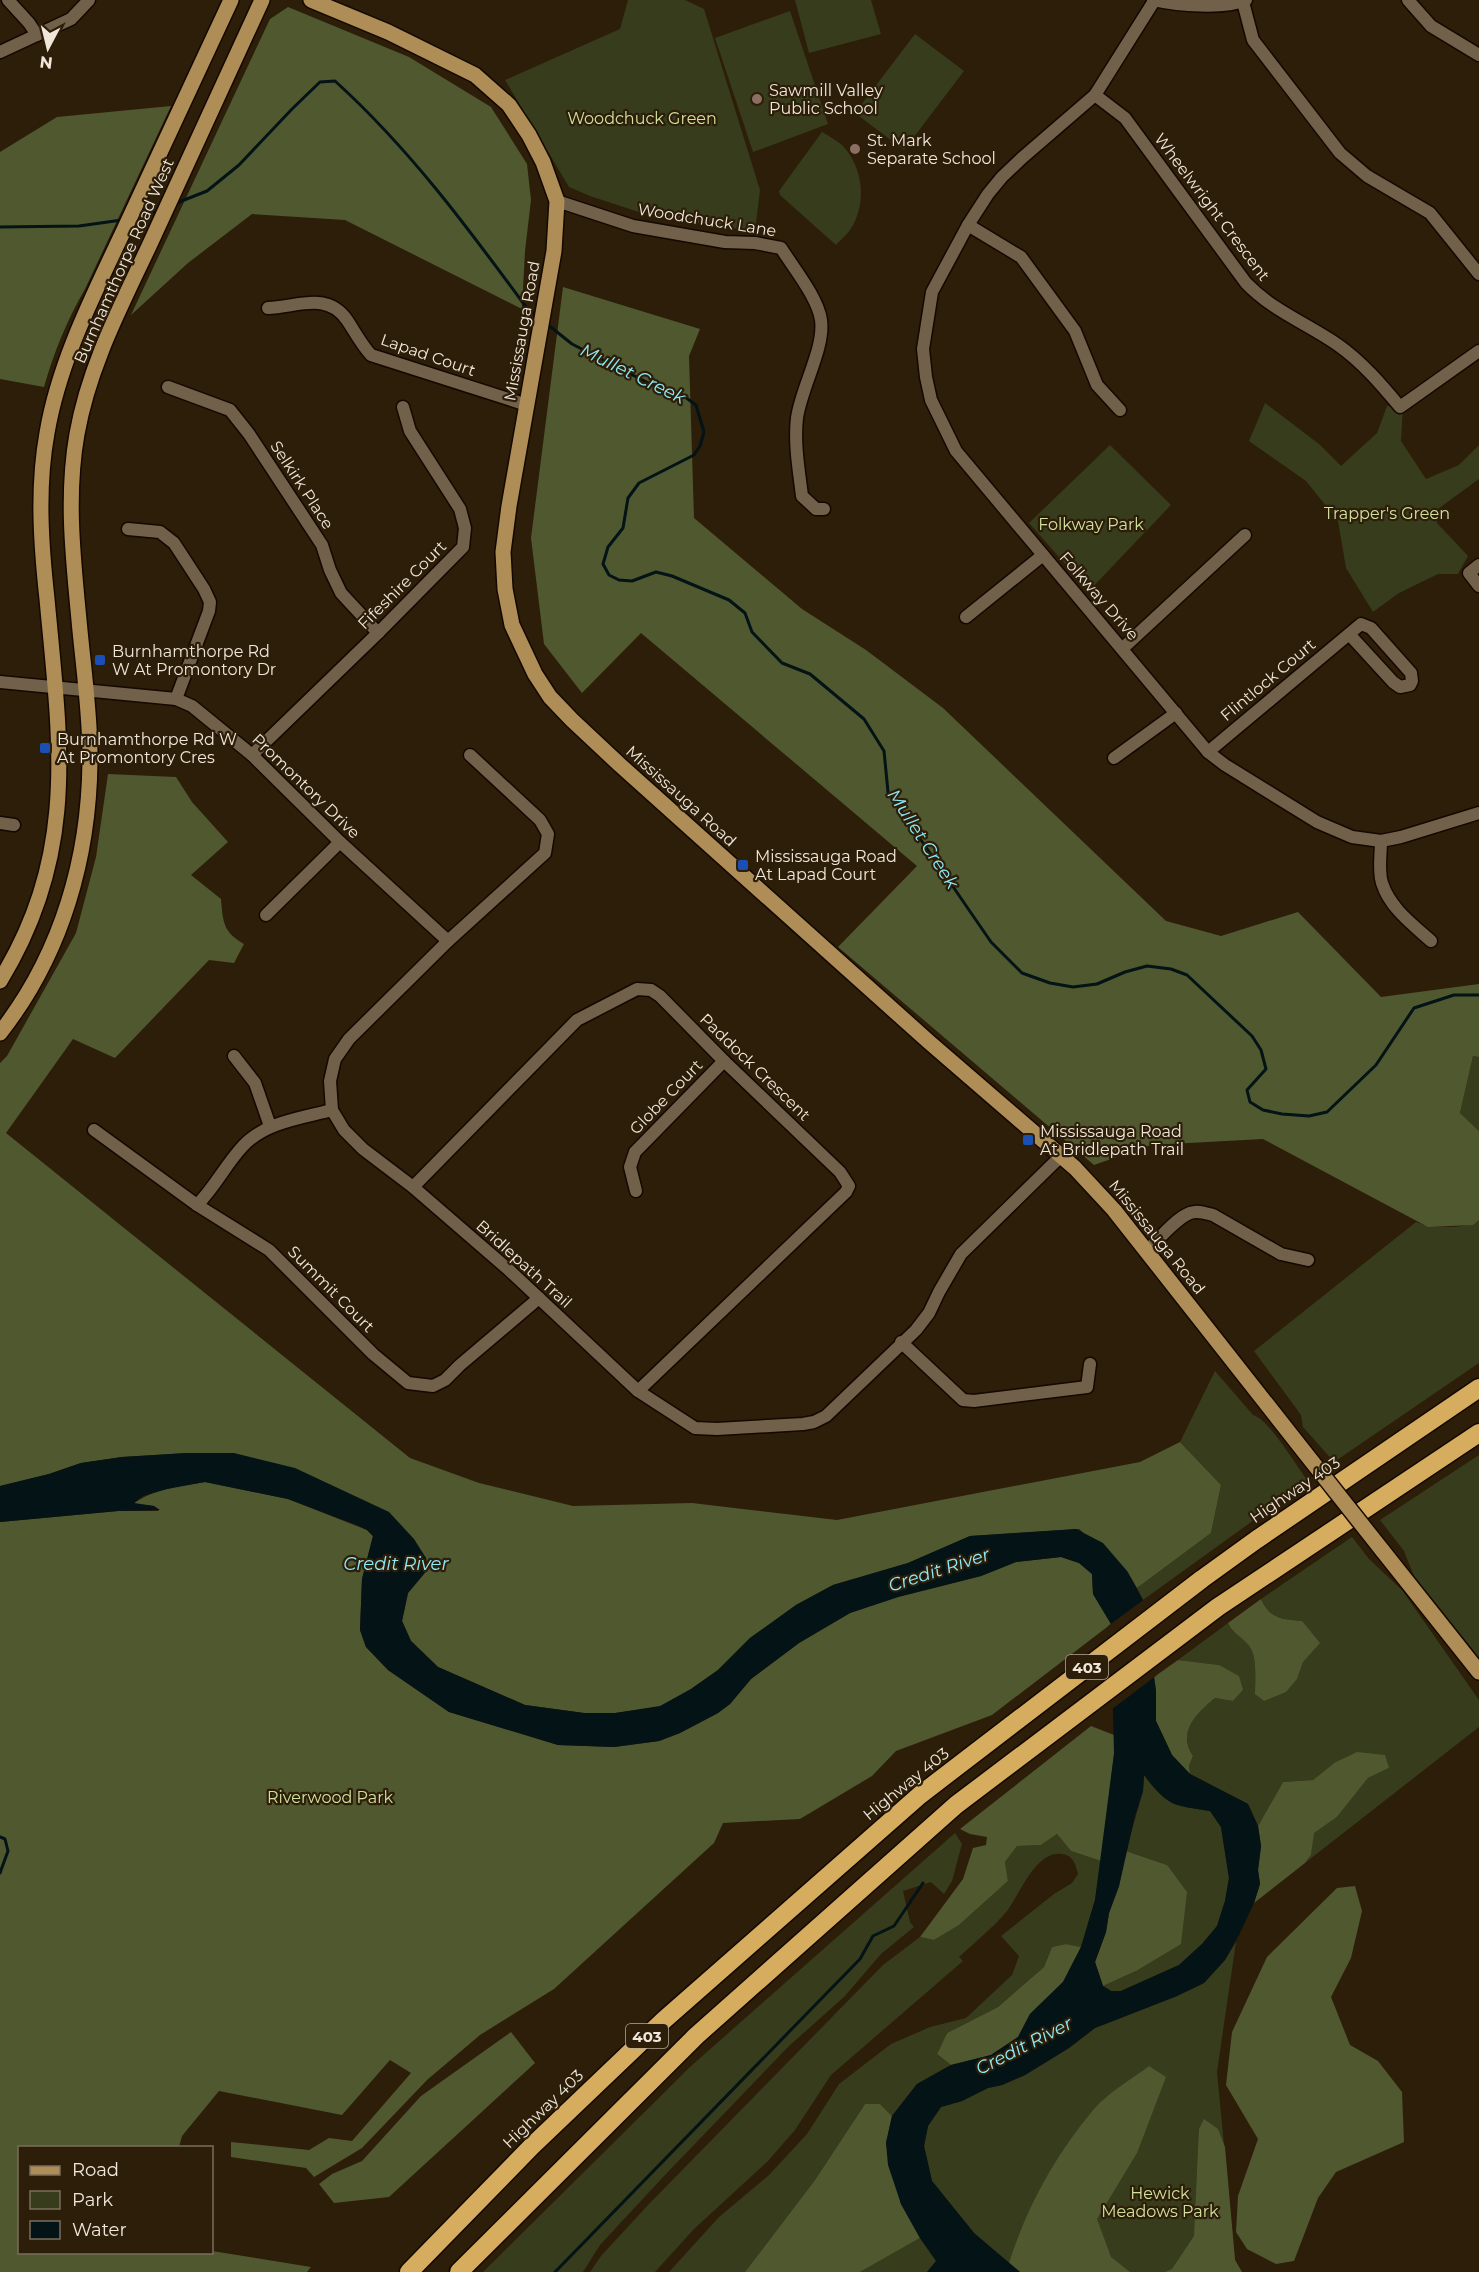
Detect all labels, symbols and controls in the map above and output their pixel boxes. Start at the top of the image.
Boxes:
north arrow [18,18,78,78]
text: N [39,52,54,73]
place label: Sawmill Valley Public School [769,81,883,118]
marker: Sawmill Valley Public School [750,92,764,106]
park label: Woodchuck Green [567,109,717,128]
street label: Wheelwright Crescent [1150,129,1274,285]
place label: St. Mark Separate School [867,131,996,168]
marker: St. Mark Separate School [848,142,862,156]
street label: Burnhamthorpe Road West [70,155,178,366]
street label: Woodchuck Lane [636,200,778,240]
street label: Mississauga Road [500,260,544,402]
street label: Lapad Court [378,330,478,380]
water label: Mullet Creek [577,339,690,409]
street label: Selkirk Place [266,437,338,533]
park label: Trapper's Green [1324,504,1450,523]
park label: Folkway Park [1038,515,1144,534]
street label: Fifeshire Court [354,536,451,633]
street label: Folkway Drive [1055,548,1143,644]
street label: Flintlock Court [1217,634,1320,725]
place label: Burnhamthorpe Rd W At Promontory Dr [112,642,276,679]
marker: Burnhamthorpe Rd W At Promontory Dr [93,653,107,667]
place label: Burnhamthorpe Rd W At Promontory Cres [57,730,237,767]
street label: Promontory Drive [248,730,364,842]
marker: Burnhamthorpe Rd W At Promontory Cres [38,741,52,755]
street label: Mississauga Road [622,742,740,850]
water label: Mullet Creek [883,785,964,894]
place label: Mississauga Road At Lapad Court [755,847,897,884]
marker: Mississauga Road At Lapad Court [736,858,750,872]
street label: Paddock Crescent [696,1009,814,1125]
street label: Globe Court [626,1055,707,1138]
place label: Mississauga Road At Bridlepath Trail [1040,1122,1184,1159]
marker: Mississauga Road At Bridlepath Trail [1021,1133,1035,1147]
street label: Mississauga Road [1105,1176,1209,1298]
street label: Bridlepath Trail [472,1216,576,1312]
street label: Summit Court [284,1242,378,1336]
street label: Highway 403 [1246,1453,1344,1527]
water label: Credit River [886,1543,993,1597]
water label: Credit River [343,1553,449,1575]
road number: 403 [1066,1655,1108,1679]
street label: Highway 403 [859,1744,953,1824]
park label: Riverwood Park [267,1788,393,1807]
water label: Credit River [972,2012,1077,2080]
road number: 403 [626,2024,668,2048]
street label: Highway 403 [499,2066,587,2152]
legend [18,2146,213,2254]
text: Road [72,2159,119,2181]
park label: Hewick Meadows Park [1101,2184,1219,2221]
text: Park [72,2189,113,2211]
text: Water [72,2219,127,2241]

